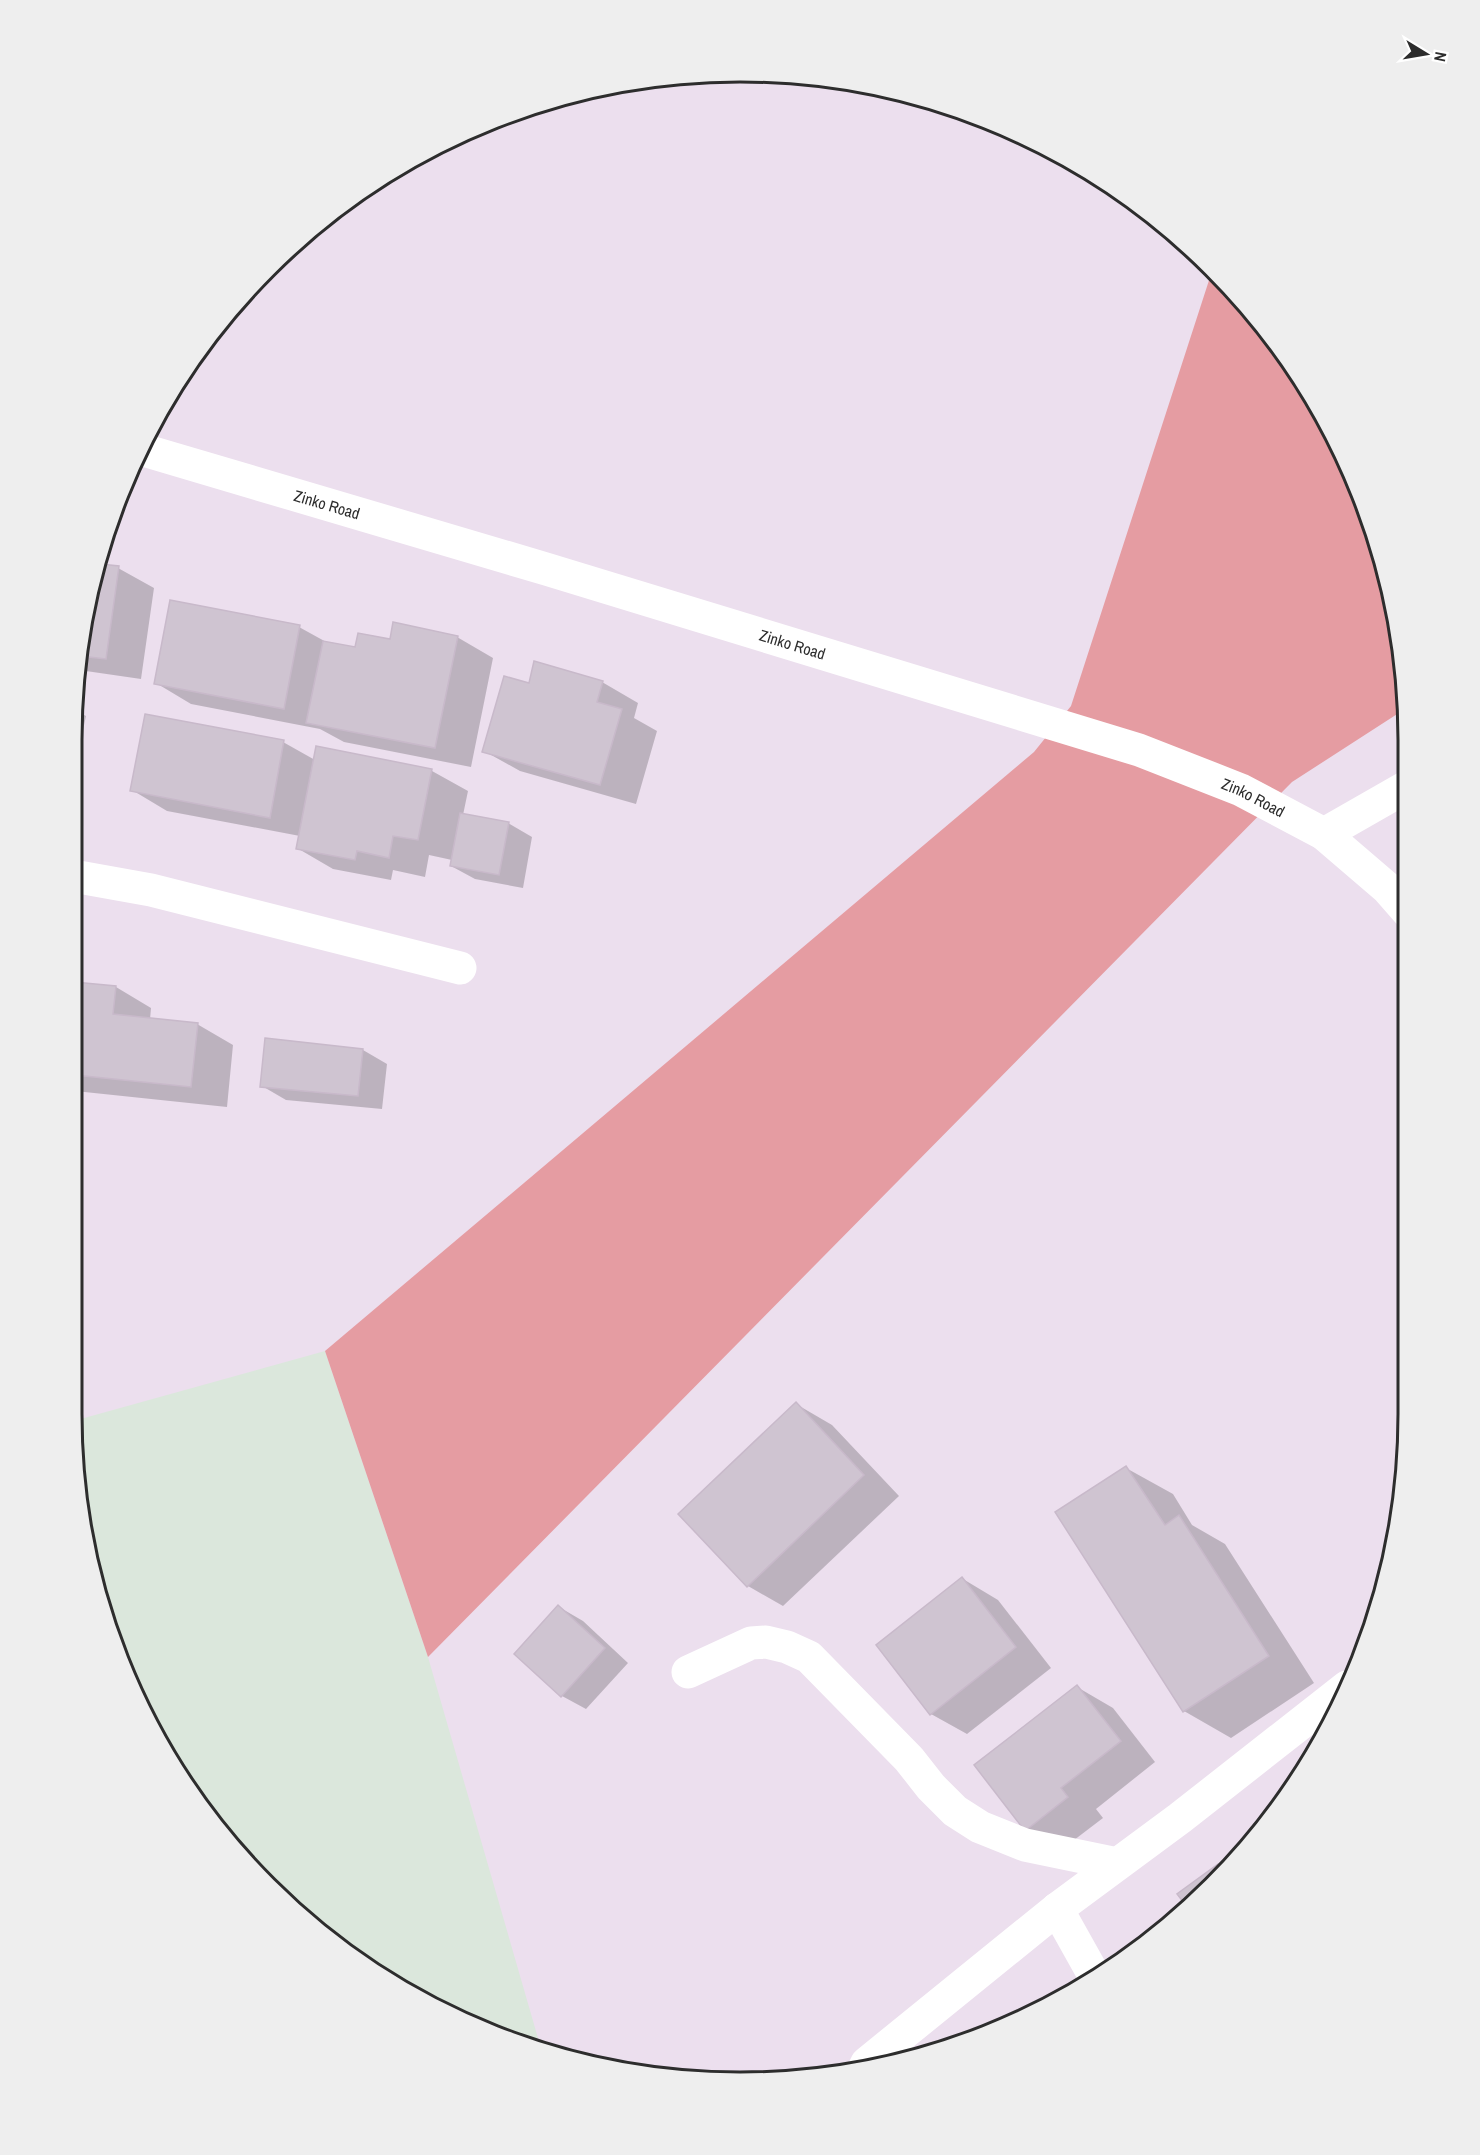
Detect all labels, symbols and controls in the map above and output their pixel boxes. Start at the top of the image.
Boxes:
north arrow [1396,24,1456,84]
text: N [1429,50,1452,64]
street label: Zinko Road [291,484,363,524]
street label: Zinko Road [757,624,828,665]
street label: Zinko Road [1218,773,1289,822]

